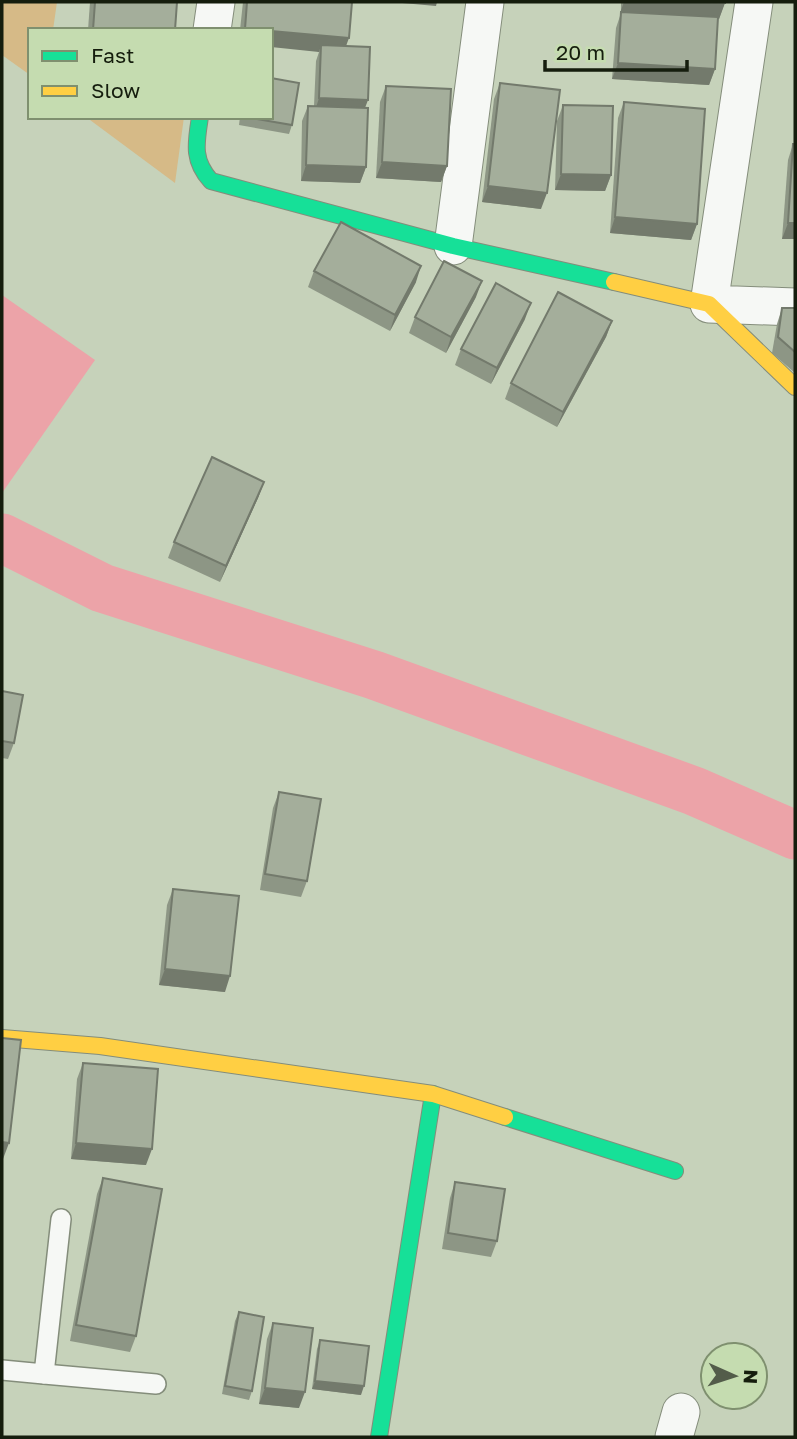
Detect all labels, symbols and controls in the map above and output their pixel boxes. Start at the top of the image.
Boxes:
legend [28,28,273,119]
scale bar [545,28,687,72]
text: 20 m [556,39,605,65]
text: Fast [91,42,134,68]
text: Slow [91,77,140,103]
north arrow [699,1341,769,1411]
text: N [740,1369,763,1385]

